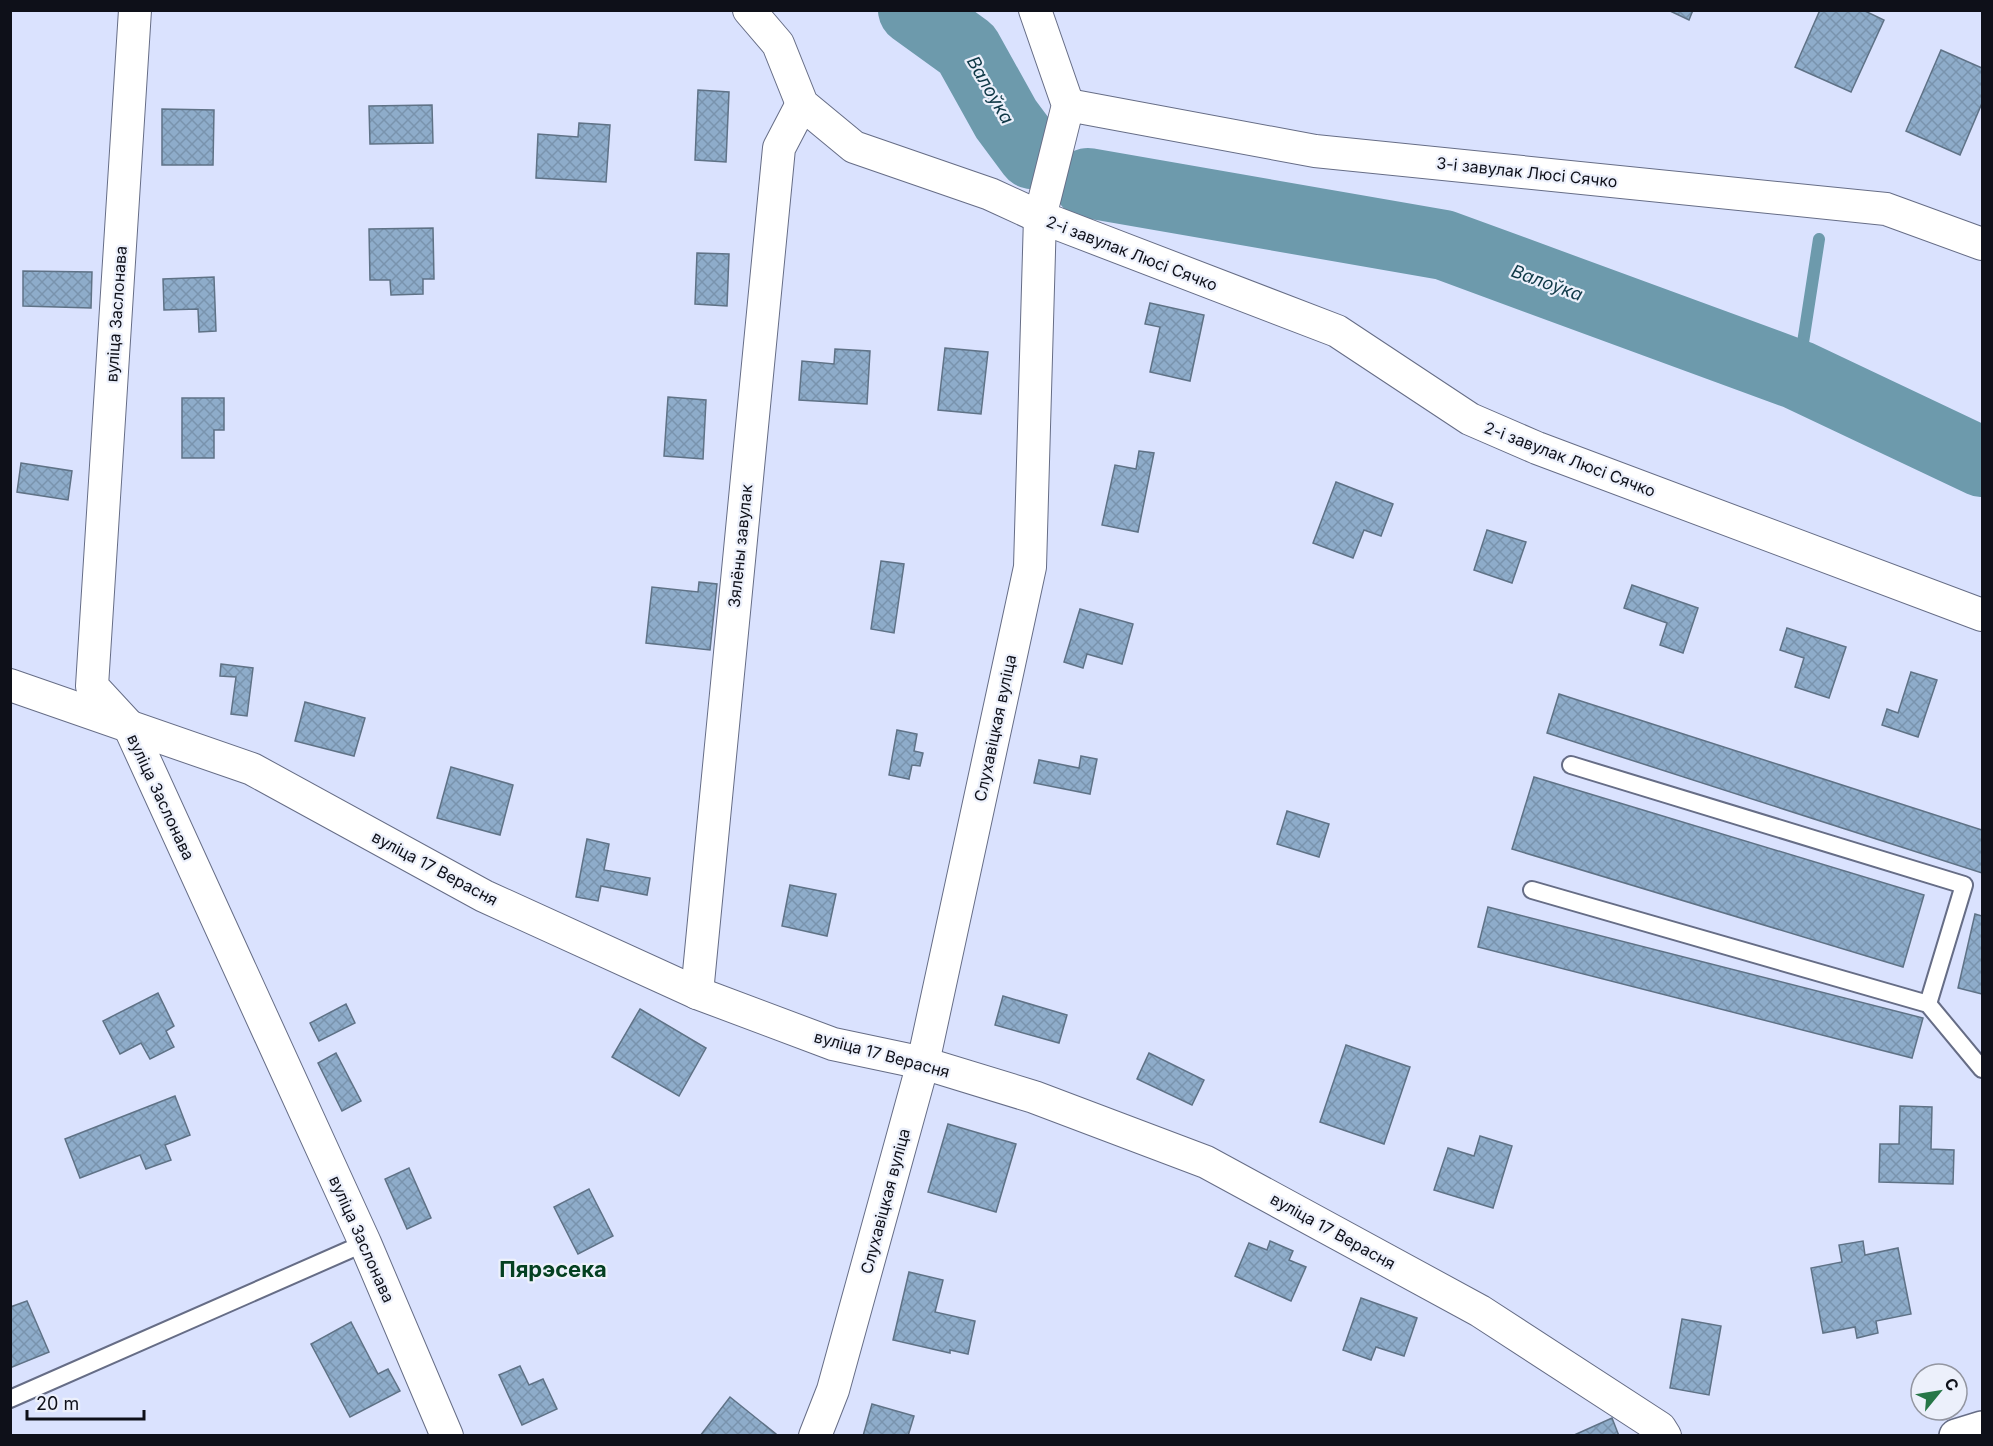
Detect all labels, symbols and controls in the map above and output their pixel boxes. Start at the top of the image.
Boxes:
water label: Валоўка [963,52,1018,127]
street label: 3-і завулак Люсі Сячко [1436,153,1618,191]
street label: 2-і завулак Люсі Сячко [1044,211,1220,295]
street label: вуліца Заслонава [101,245,131,383]
water label: Валоўка [1509,260,1586,305]
street label: 2-і завулак Люсі Сячко [1482,417,1658,501]
street label: Зялёны завулак [724,483,756,609]
street label: Слухавіцкая вуліца [970,653,1020,803]
street label: вуліца Заслонава [123,731,199,863]
street label: вуліца 17 Верасня [369,826,501,910]
street label: вуліца 17 Верасня [812,1026,952,1082]
street label: Слухавіцкая вуліца [856,1126,914,1276]
street label: вуліца Заслонава [325,1172,399,1306]
street label: вуліца 17 Верасня [1267,1188,1399,1274]
district label: Пярэсека [499,1256,607,1282]
north arrow [1909,1362,1969,1422]
text: С [1940,1374,1964,1395]
scale bar [27,1383,144,1421]
text: 20 m [36,1393,79,1414]

